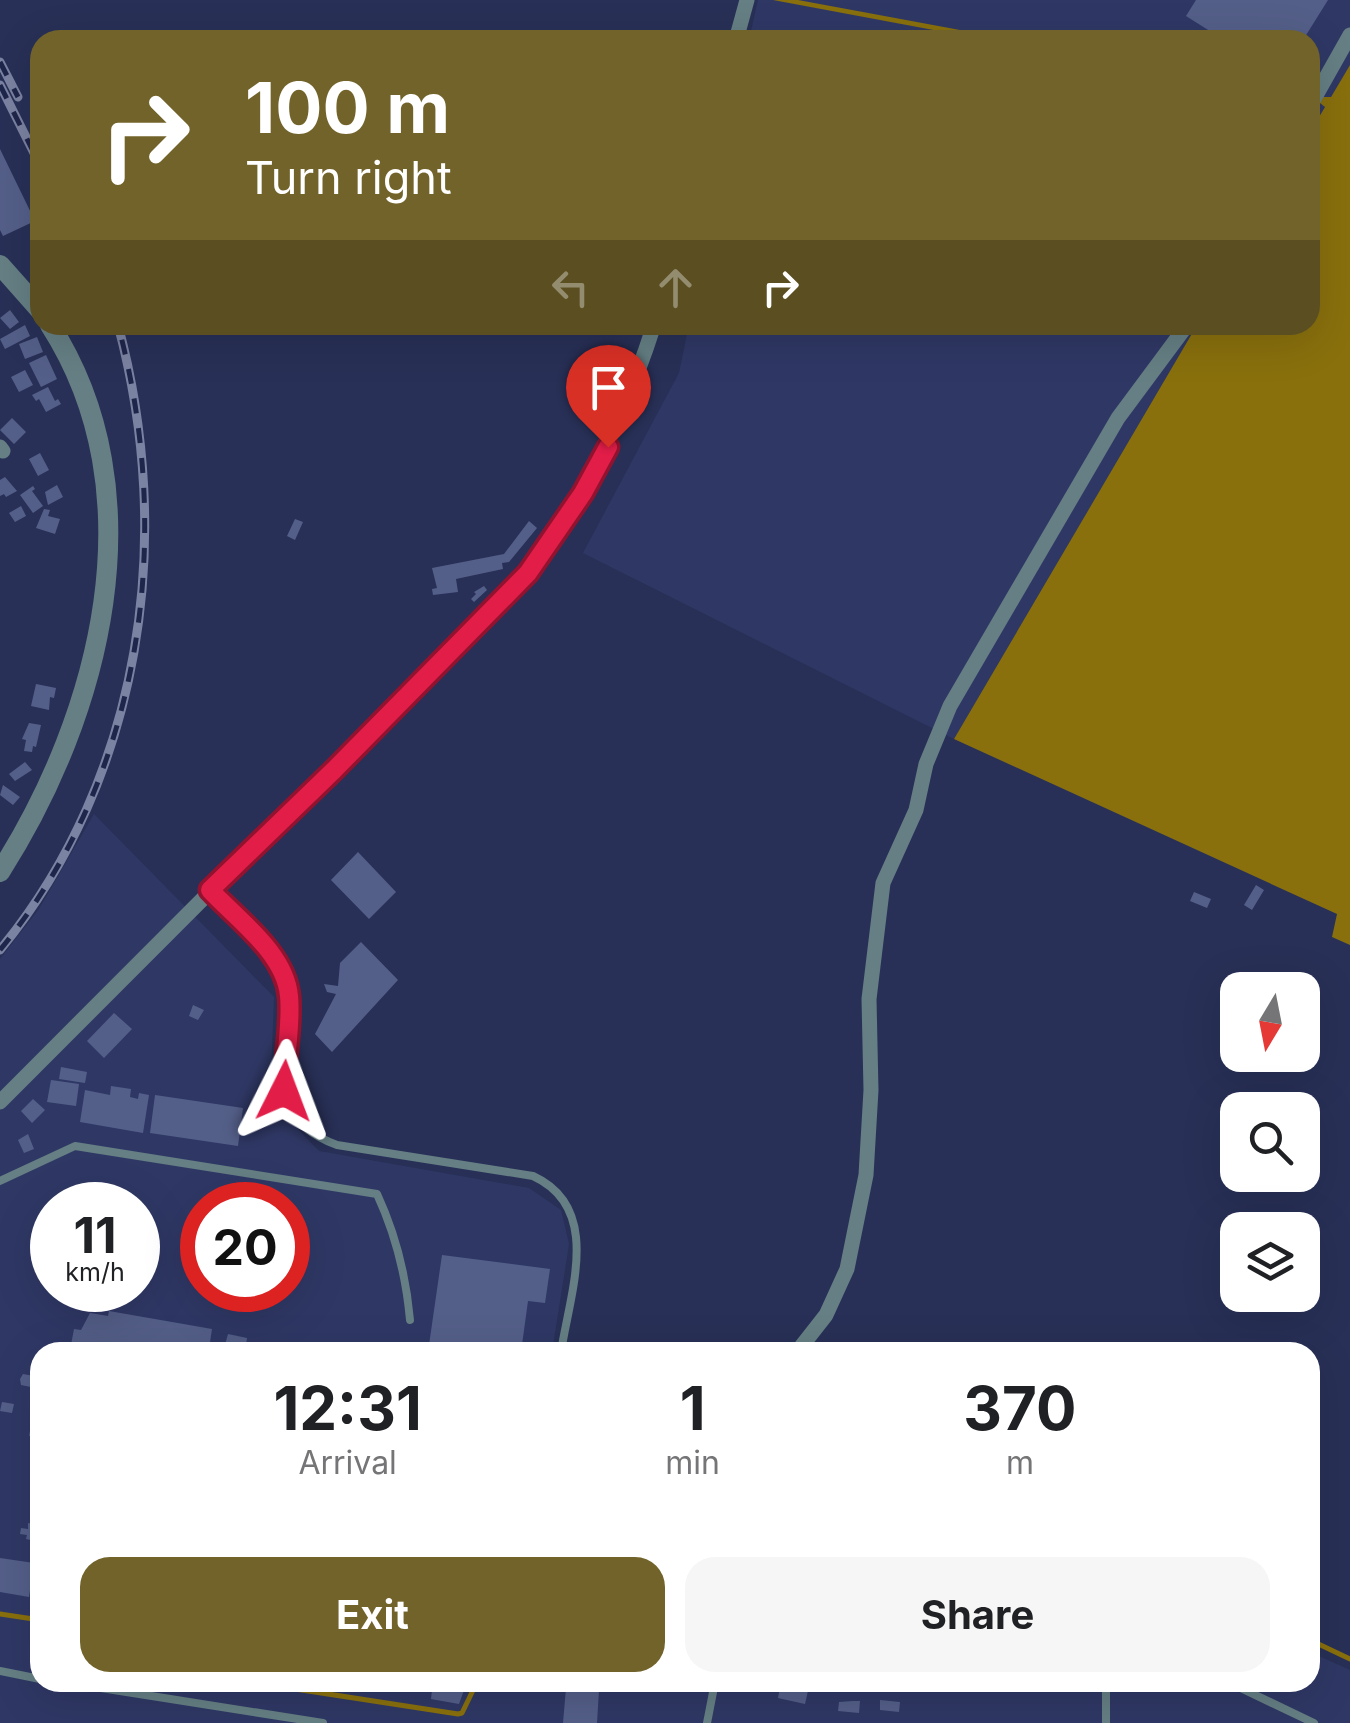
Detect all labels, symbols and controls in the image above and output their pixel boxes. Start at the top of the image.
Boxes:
text: 100 m [245,65,450,150]
icon: right [80,70,210,200]
text: Turn right [245,150,452,205]
icon: left [543,260,598,315]
icon: ahead [648,260,703,315]
icon: right [753,260,808,315]
pin [566,345,651,448]
icon: arrive [581,360,636,415]
north arrow [1220,972,1320,1072]
map controls [1220,972,1320,1312]
position arrow [232,1039,336,1143]
button: search [1220,1092,1320,1192]
speed limit sign: 20 [180,1182,310,1312]
text: 11 [73,1205,117,1265]
button: layers [1220,1212,1320,1312]
text: km/h [65,1257,125,1287]
text: 12:31 [273,1372,422,1444]
text: 1 [680,1372,706,1444]
text: 370 [963,1372,1077,1444]
text: Arrival [298,1443,397,1482]
text: min [665,1443,720,1482]
text: m [1006,1443,1034,1482]
button: Exit [80,1557,665,1672]
button: Share [685,1557,1270,1672]

